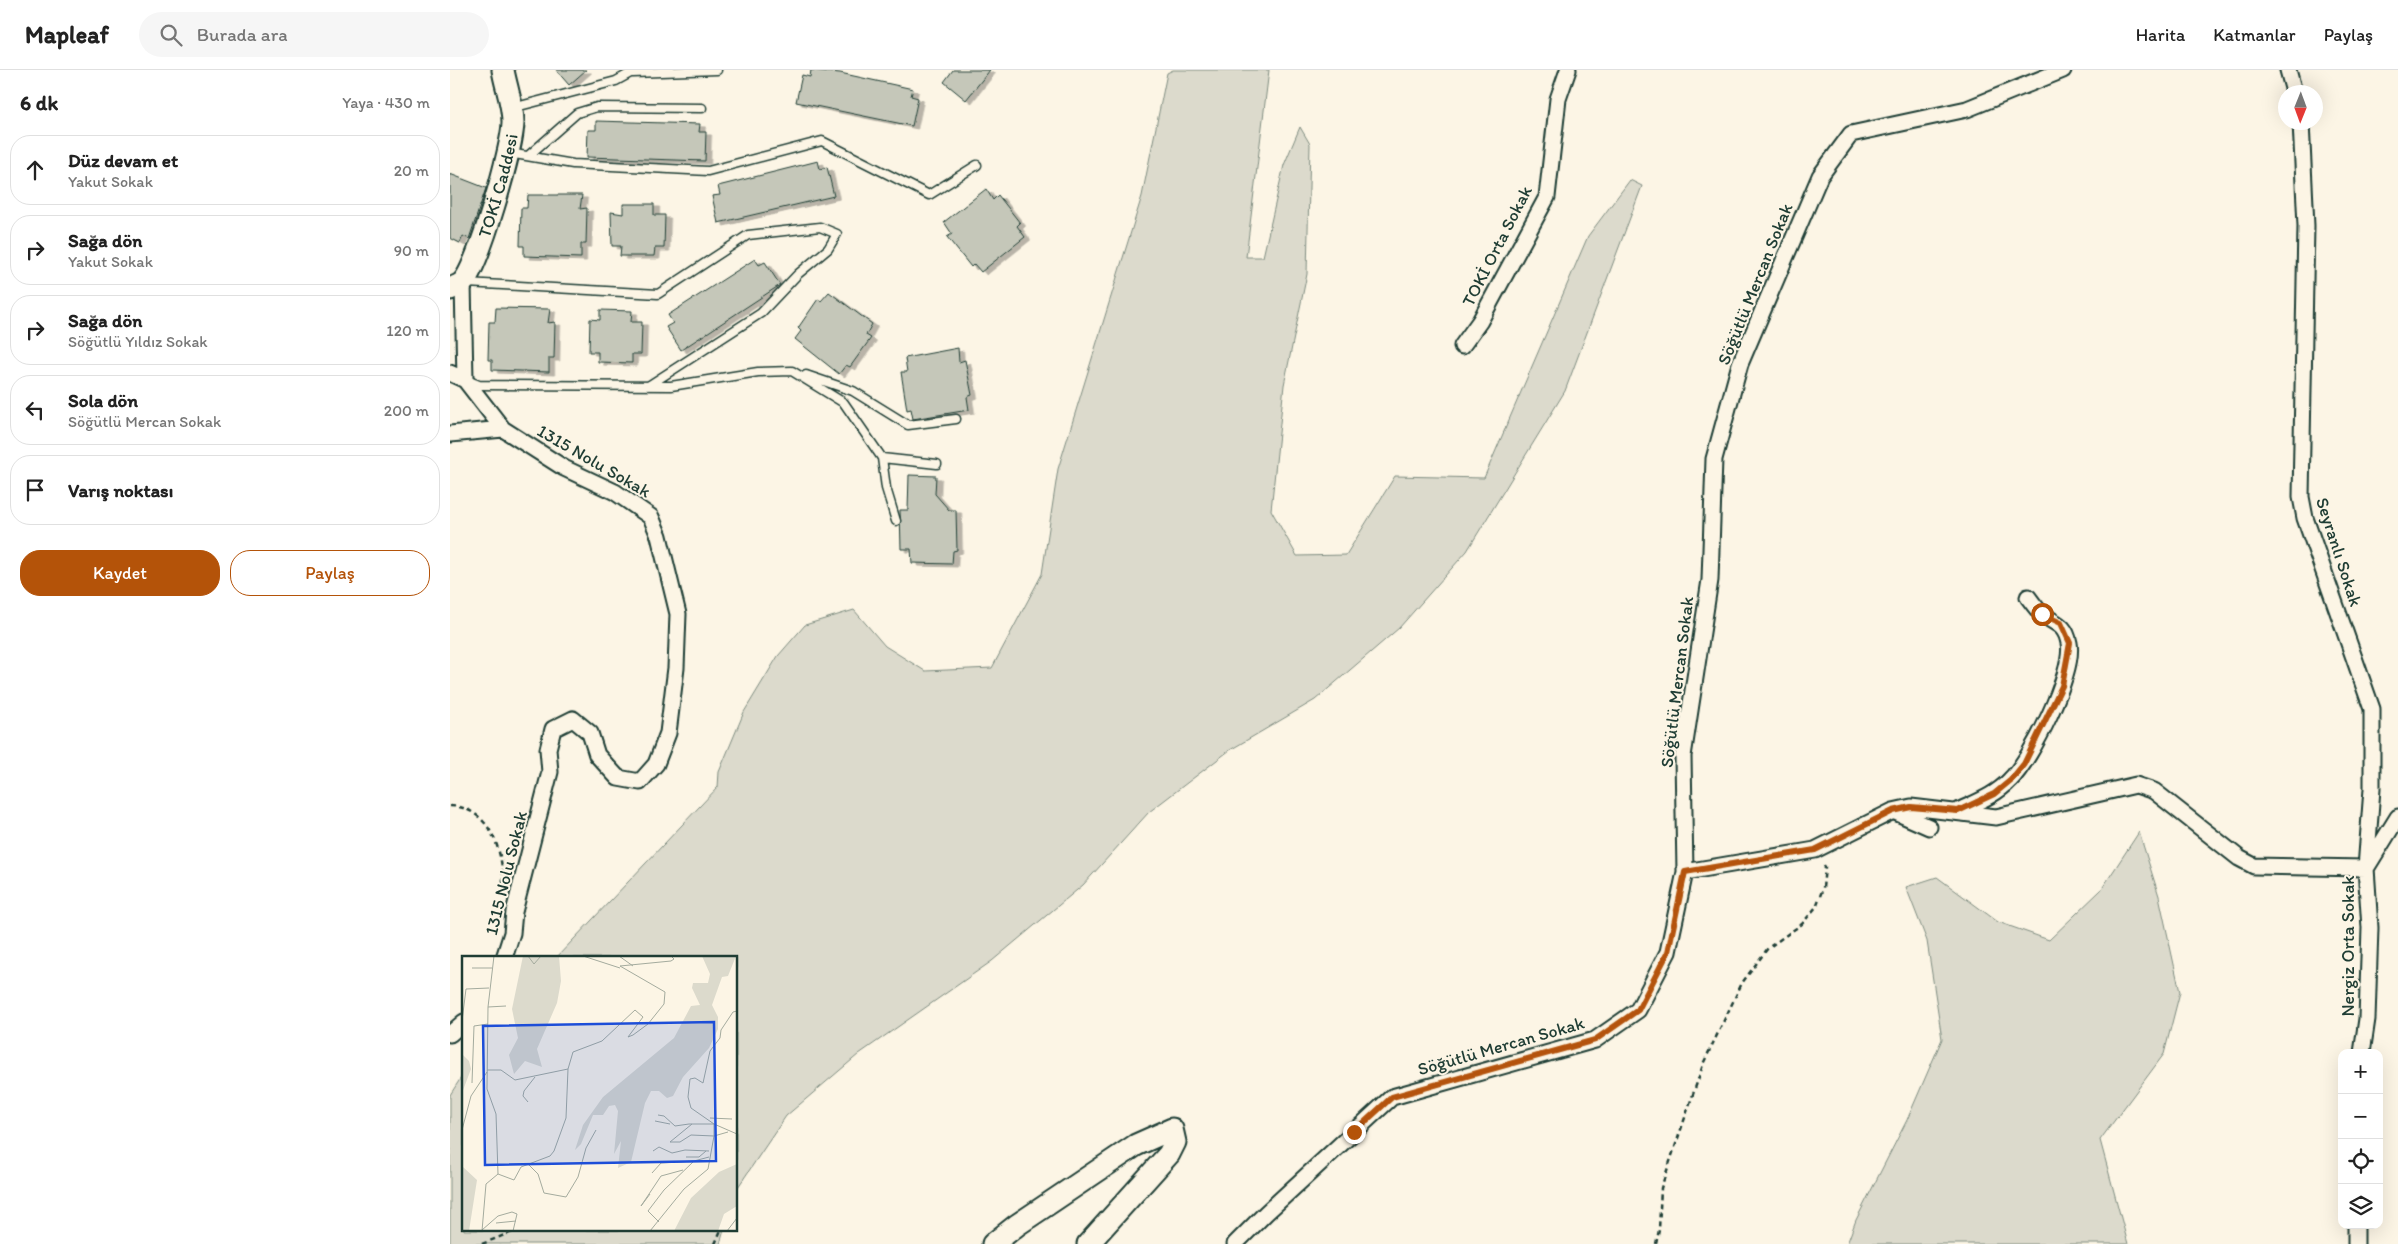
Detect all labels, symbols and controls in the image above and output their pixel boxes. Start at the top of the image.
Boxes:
search box [139,12,489,57]
text: Mapleaf [25,20,109,49]
icon: search [157,21,185,49]
text: Burada ara [197,23,288,46]
text: Harita [2136,24,2185,46]
text: Katmanlar [2213,24,2296,46]
text: Paylaş [2324,24,2373,46]
north arrow [2278,85,2323,130]
text: 6 dk [20,90,58,115]
text: Yaya · 430 m [342,93,430,112]
street label: TOKİ Caddesi [473,132,523,241]
text: Düz devam et [68,149,178,172]
icon: ahead [21,156,49,184]
text: 20 m [394,161,429,180]
text: Yakut Sokak [68,172,153,191]
street label: TOKİ Orta Sokak [1457,181,1537,310]
street label: Söğütlü Mercan Sokak [1712,199,1798,368]
text: Sağa dön [68,229,142,252]
icon: right [21,236,49,264]
text: 90 m [394,241,429,260]
text: Yakut Sokak [68,252,153,271]
text: Sağa dön [68,309,142,332]
icon: right [21,316,49,344]
text: 120 m [386,321,429,340]
text: Söğütlü Yıldız Sokak [68,332,208,351]
text: Sola dön [68,389,138,412]
icon: left [21,396,49,424]
text: 200 m [384,401,429,420]
text: Söğütlü Mercan Sokak [68,412,221,431]
street label: 1315 Nolu Sokak [533,420,655,503]
icon: arrive [21,476,49,504]
text: Varış noktası [68,479,173,502]
street label: Seyranlı Sokak [2311,495,2367,609]
button: Kaydet [20,550,220,596]
button: Paylaş [230,550,430,596]
street label: Söğütlü Mercan Sokak [1656,594,1699,769]
route start [2031,603,2054,626]
street label: 1315 Nolu Sokak [480,808,532,938]
street label: Nergiz Orta Sokak [2337,875,2359,1017]
inset map [462,956,738,1232]
street label: Söğütlü Mercan Sokak [1415,1011,1588,1080]
map controls [2338,1049,2383,1229]
button: + [2338,1049,2383,1094]
button: − [2338,1094,2383,1139]
route end [1343,1121,1366,1144]
button: locate [2338,1139,2383,1184]
button: layers [2338,1184,2383,1229]

